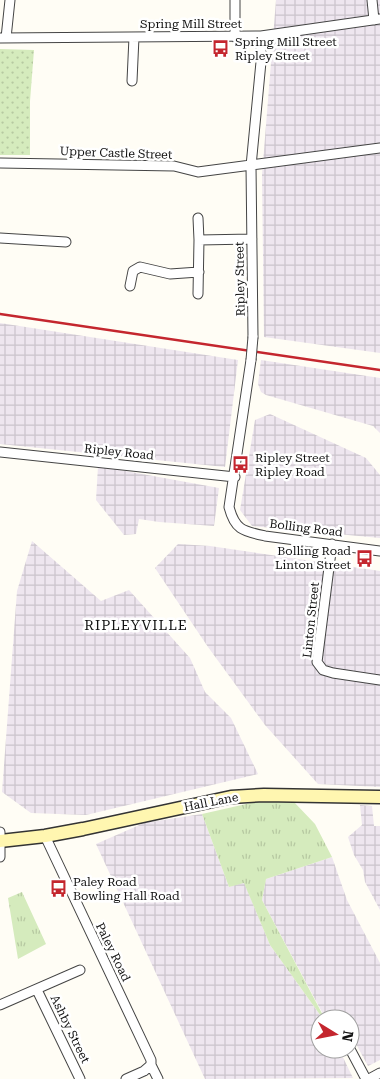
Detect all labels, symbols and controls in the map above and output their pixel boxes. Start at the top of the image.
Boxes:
street label: Spring Mill Street [140,17,242,31]
place label: Spring Mill Street Ripley Street [235,35,337,63]
bus stop icon: Spring Mill Street Ripley Street [211,39,231,59]
street label: Upper Castle Street [59,144,173,162]
street label: Ripley Street [232,241,248,316]
street label: Ripley Road [84,441,155,463]
place label: Ripley Street Ripley Road [255,451,330,479]
bus stop icon: Ripley Street Ripley Road [231,455,251,475]
street label: Bolling Road [269,517,344,539]
place label: Bolling Road Linton Street [275,544,352,572]
bus stop icon: Bolling Road Linton Street [355,548,375,568]
street label: Linton Street [300,581,322,658]
district label: RIPLEYVILLE [84,617,188,633]
street label: Hall Lane [183,790,240,814]
place label: Paley Road Bowling Hall Road [73,875,180,903]
bus stop icon: Paley Road Bowling Hall Road [49,879,69,899]
street label: Paley Road [93,920,133,984]
street label: Ashby Street [48,993,93,1066]
north arrow [310,1009,360,1059]
text: N [339,1030,357,1043]

